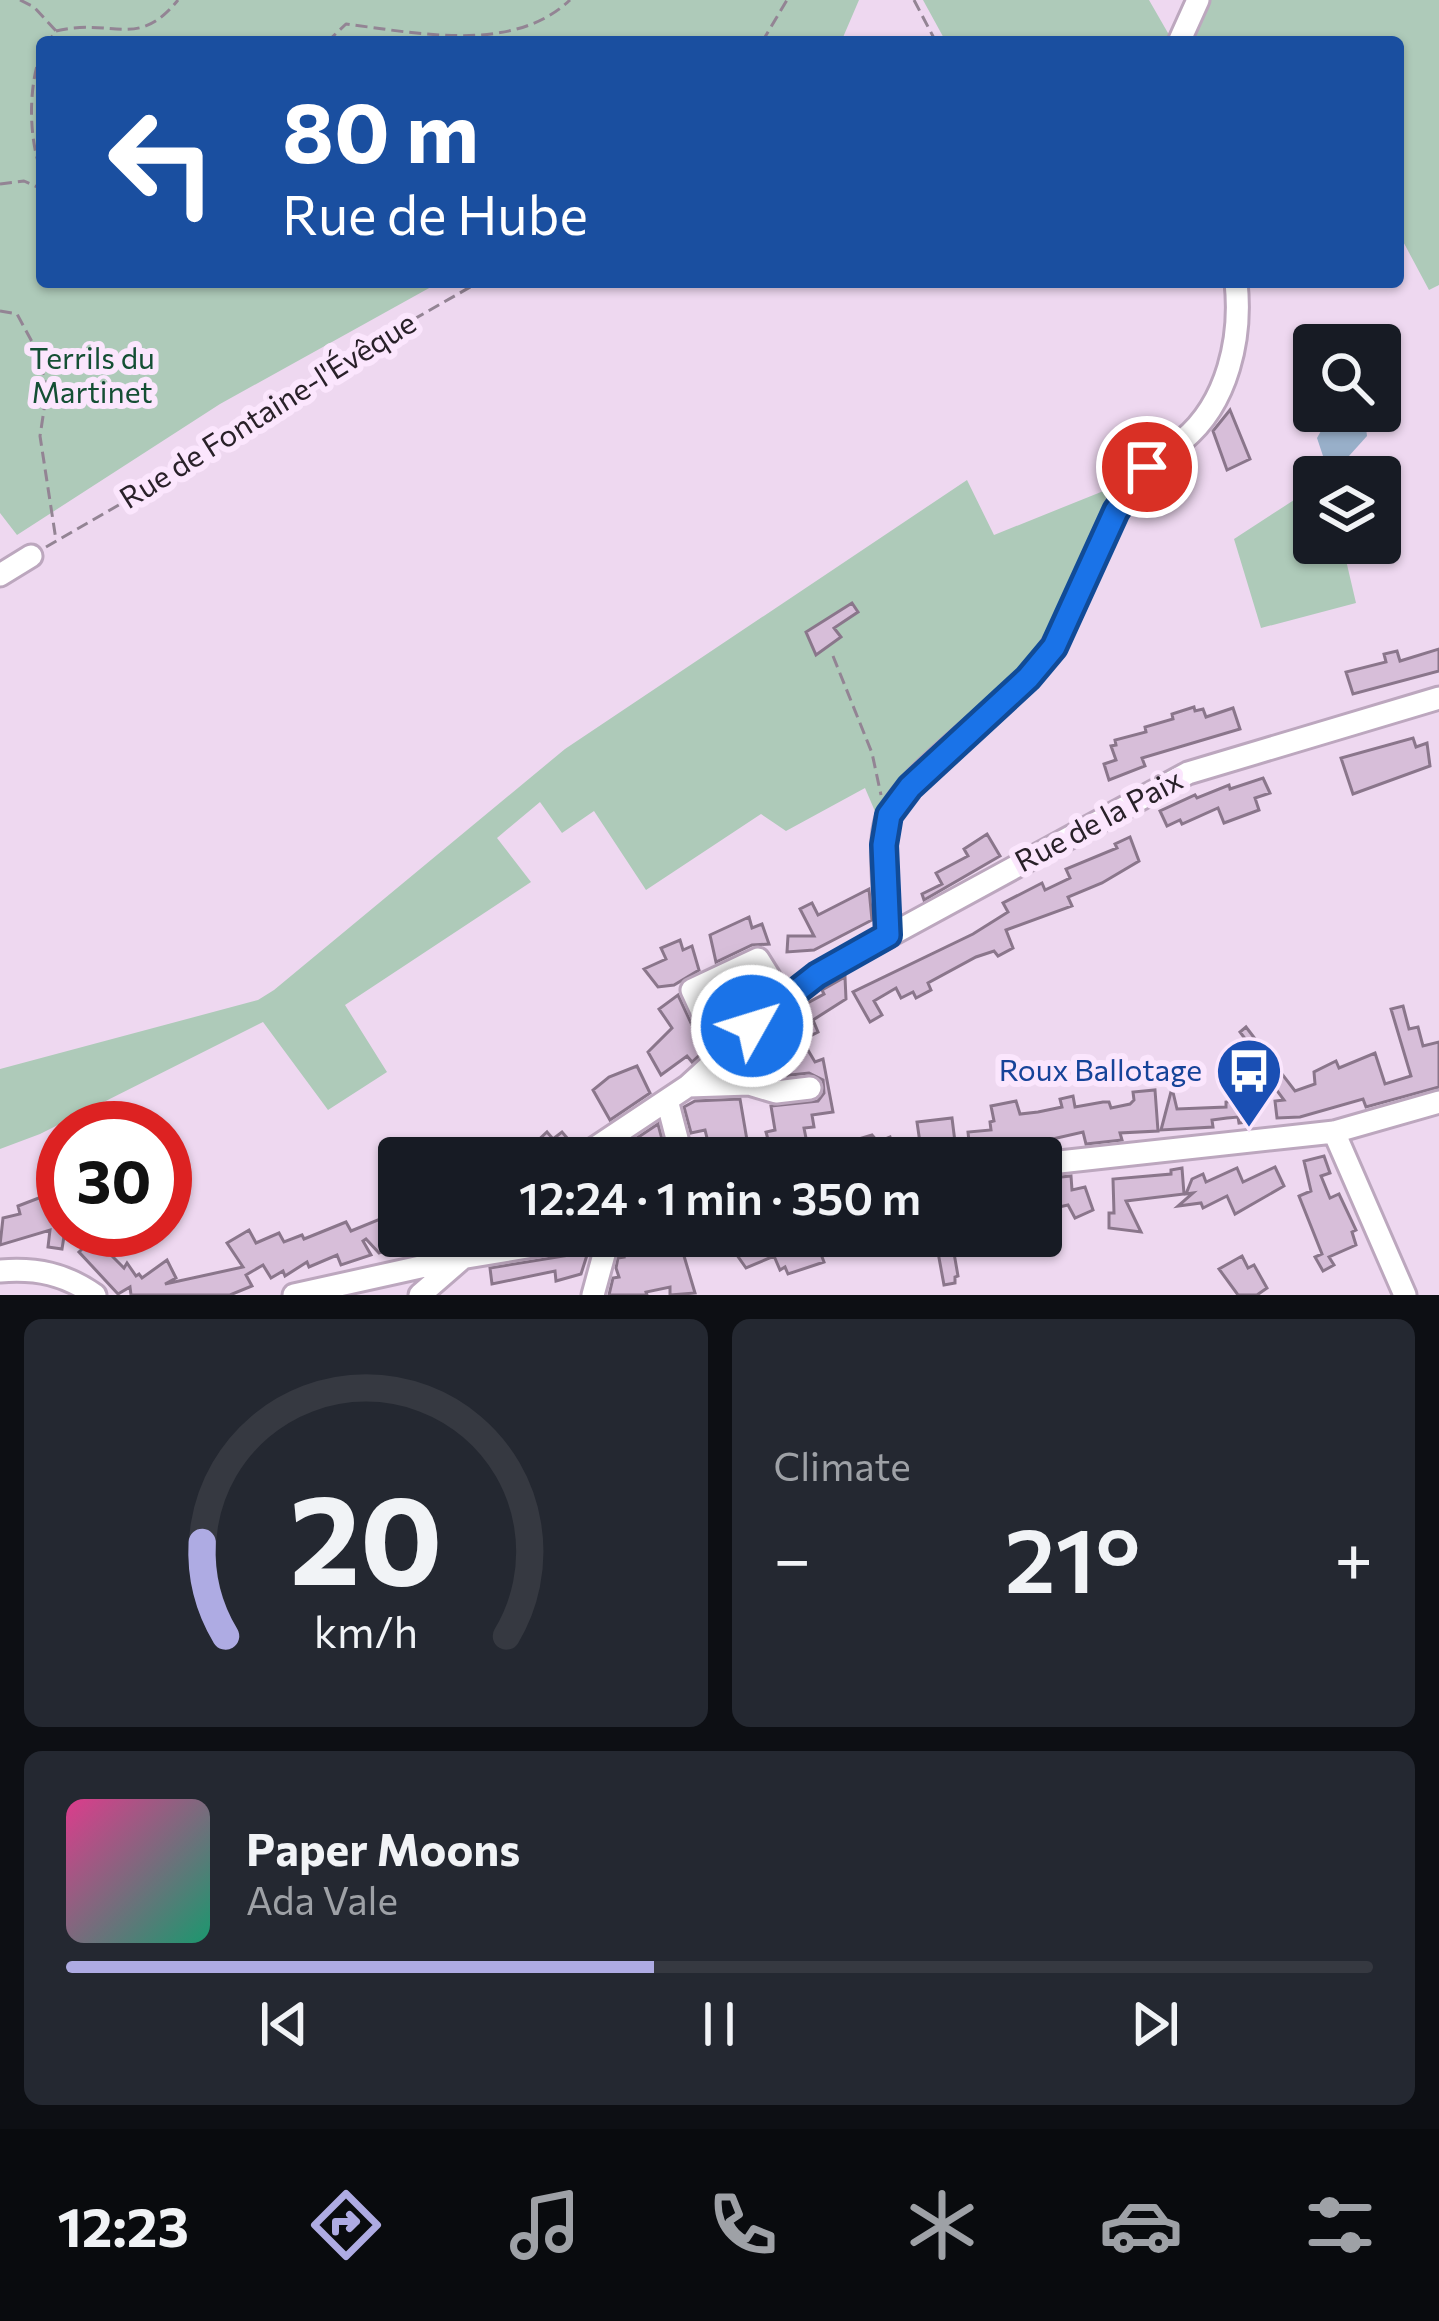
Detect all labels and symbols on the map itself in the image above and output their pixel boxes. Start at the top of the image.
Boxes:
street label: Rue de Fontaine-l'Évêque [112,303,422,515]
park label: Terrils du Martinet [29,338,155,409]
pin [1096,416,1198,518]
street label: Rue de la Paix [1008,759,1188,878]
position arrow [689,963,815,1089]
bus stop icon: Roux Ballotage [1214,1036,1284,1130]
place label: Roux Ballotage [999,1050,1202,1087]
speed limit sign: 30 [36,1101,192,1257]

